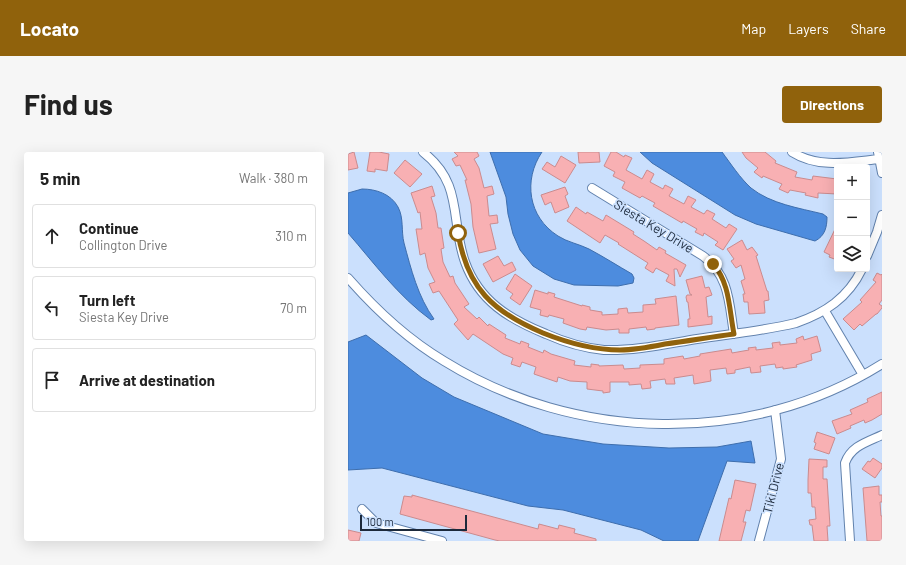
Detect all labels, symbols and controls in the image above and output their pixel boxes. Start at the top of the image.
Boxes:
text: Locato [20,17,79,40]
text: Map [741,20,766,37]
text: Layers [788,20,829,37]
text: Share [851,20,886,37]
button: Directions [782,86,882,123]
text: Find us [24,87,113,121]
map controls [834,164,870,272]
button: + [834,164,870,200]
text: 5 min [40,168,80,188]
text: Walk · 380 m [239,170,308,186]
street label: Siesta Key Drive [611,196,697,256]
button: − [834,200,870,236]
text: Continue [79,219,139,237]
route start [449,224,467,242]
icon: ahead [41,225,63,247]
text: 310 m [275,228,307,244]
button: layers [834,236,870,272]
text: Collington Drive [79,237,167,253]
route end [704,255,722,273]
text: Turn left [79,291,135,309]
icon: left [41,297,63,319]
text: 70 m [280,300,307,316]
text: Siesta Key Drive [79,309,169,325]
icon: arrive [41,369,63,391]
text: Arrive at destination [79,371,215,389]
street label: Tiki Drive [759,461,787,515]
scale bar [360,513,467,532]
text: 100 m [366,515,394,528]

